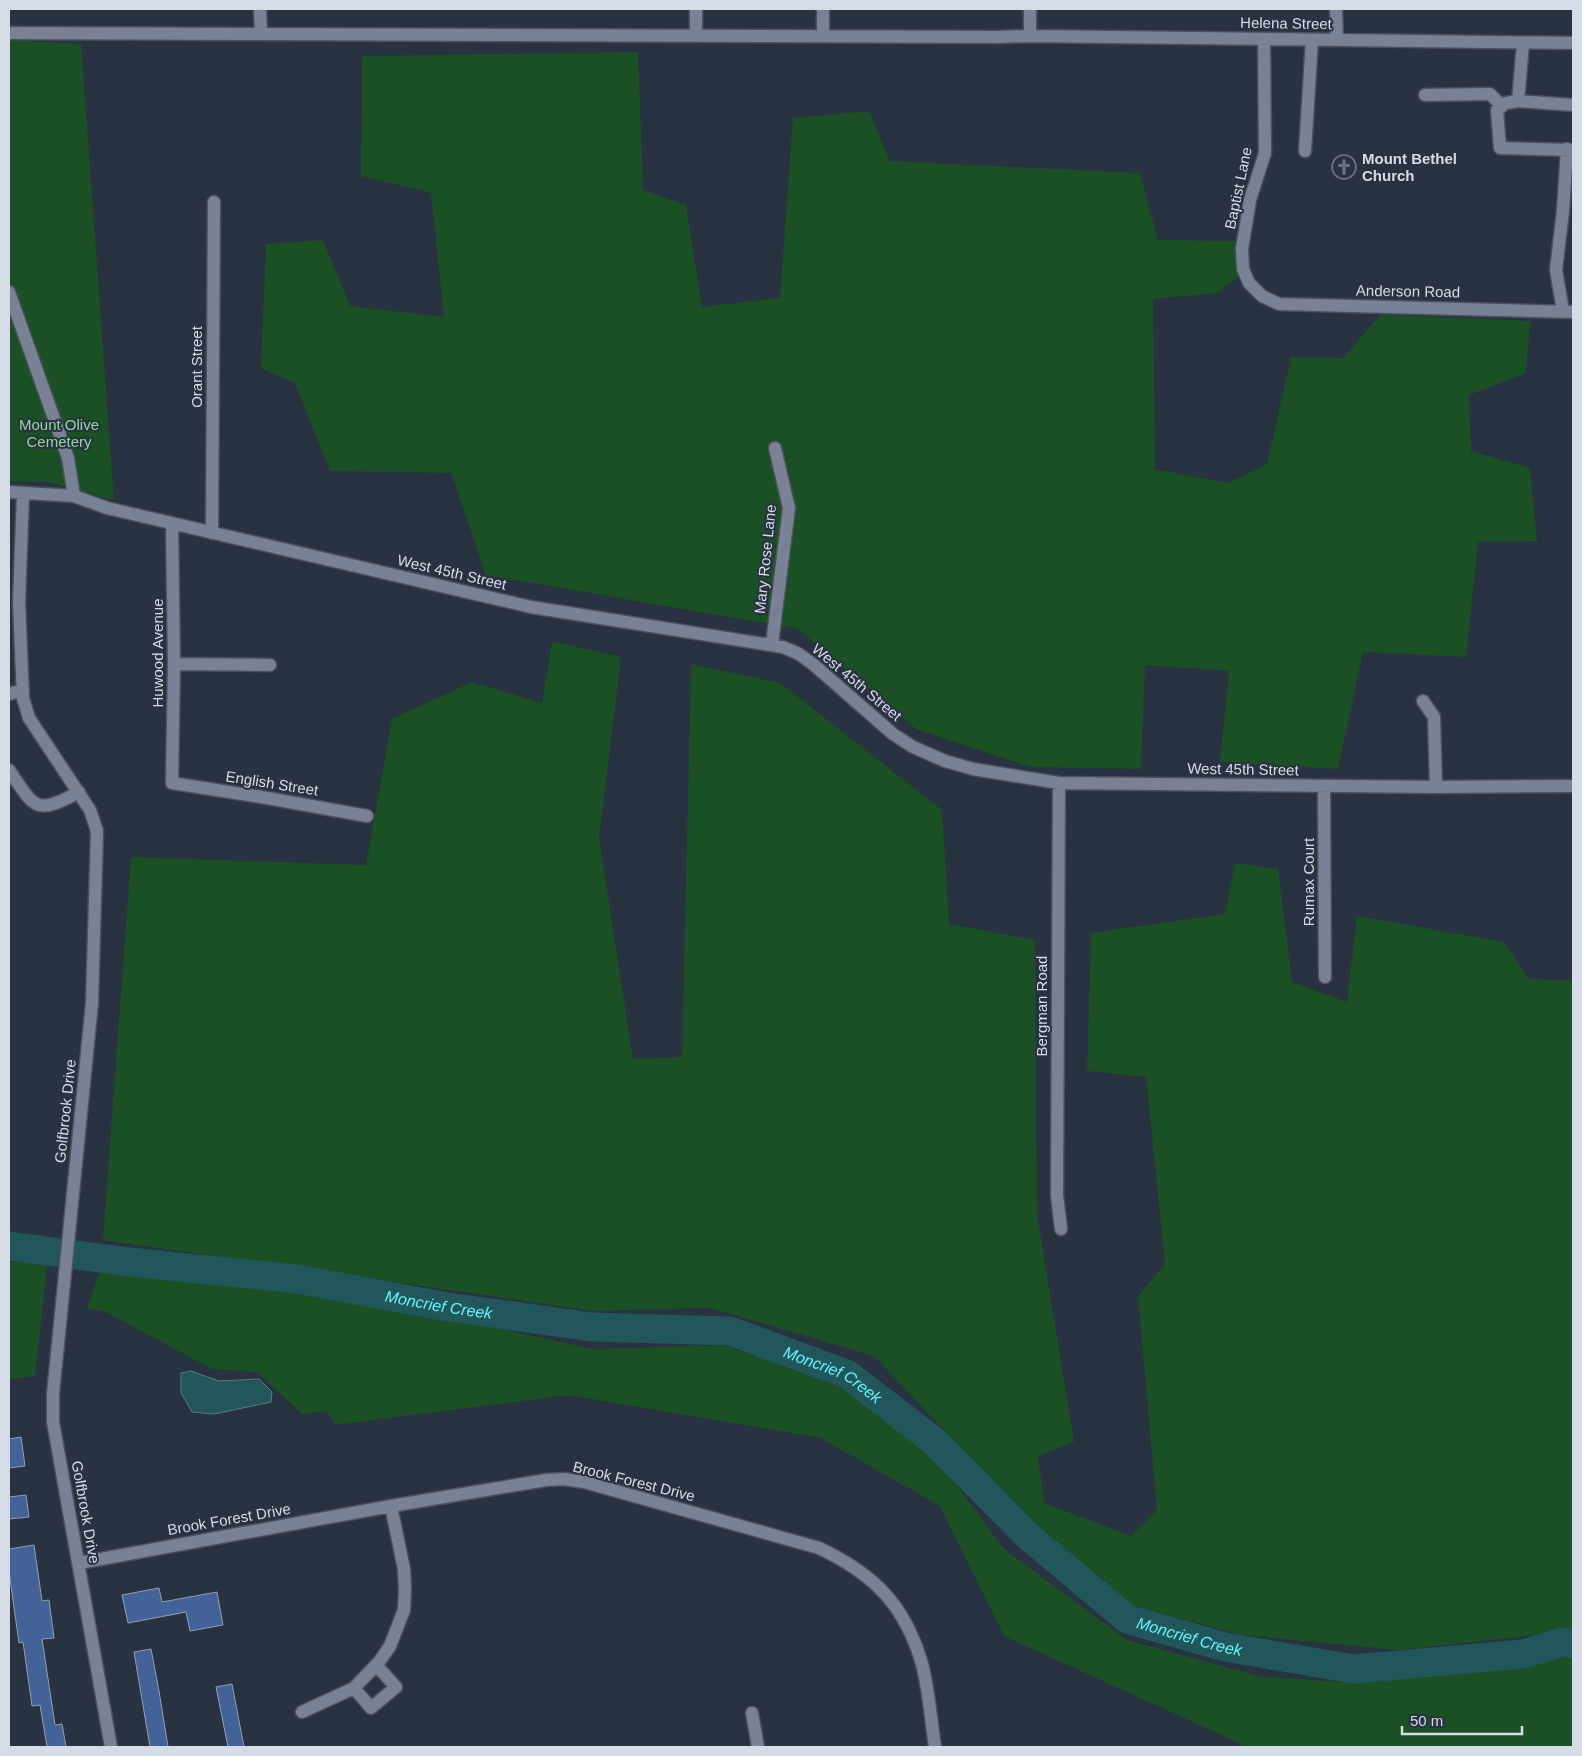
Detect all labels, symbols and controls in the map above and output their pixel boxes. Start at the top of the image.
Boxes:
street label: Helena Street [1240,14,1333,32]
street label: Baptist Lane [1221,145,1255,231]
place label: Mount Bethel Church [1362,150,1457,184]
church icon: Mount Bethel Church [1331,154,1357,180]
street label: Anderson Road [1356,282,1460,300]
street label: Orant Street [188,325,205,408]
park label: Mount Olive Cemetery [19,416,99,450]
street label: Mary Rose Lane [751,503,779,615]
street label: West 45th Street [396,551,509,593]
street label: Huwood Avenue [149,599,166,707]
street label: West 45th Street [809,640,906,725]
street label: West 45th Street [1187,760,1300,778]
street label: English Street [225,767,320,799]
street label: Rumax Court [1300,837,1317,926]
street label: Bergman Road [1033,956,1050,1056]
street label: Golfbrook Drive [51,1058,79,1164]
water label: Moncrief Creek [384,1287,495,1322]
water label: Moncrief Creek [781,1343,886,1407]
street label: Brook Forest Drive [571,1458,697,1504]
street label: Golfbrook Drive [69,1459,103,1565]
street label: Brook Forest Drive [166,1500,292,1538]
water label: Moncrief Creek [1135,1614,1244,1658]
scale bar [1402,1704,1522,1736]
text: 50 m [1410,1712,1443,1729]

